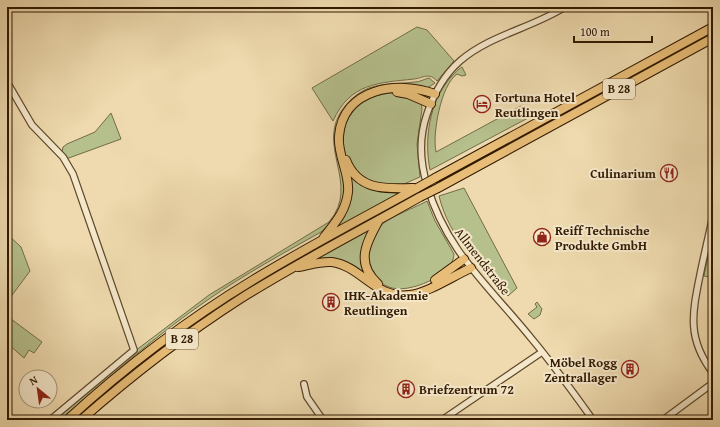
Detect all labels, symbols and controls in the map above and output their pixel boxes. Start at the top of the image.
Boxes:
scale bar [574,18,652,44]
text: 100 m [580,23,610,40]
road number: B 28 [603,79,635,99]
place label: Fortuna Hotel Reutlingen [495,88,575,122]
hotel icon: Fortuna Hotel Reutlingen [472,94,492,114]
restaurant icon: Culinarium [659,163,679,183]
place label: Culinarium [590,164,657,183]
place label: Reiff Technische Produkte GmbH [555,221,650,255]
street label: Allmendstraße [450,224,515,299]
shop icon: Reiff Technische Produkte GmbH [532,227,552,247]
place label: IHK-Akademie Reutlingen [344,286,428,320]
building icon: IHK-Akademie Reutlingen [321,292,341,312]
road number: B 28 [166,329,198,349]
place label: Möbel Rogg Zentrallager [544,353,617,387]
building icon: Möbel Rogg Zentrallager [620,359,640,379]
north arrow [18,369,58,409]
text: N [26,371,41,389]
building icon: Briefzentrum 72 [396,379,416,399]
place label: Briefzentrum 72 [419,380,514,399]

